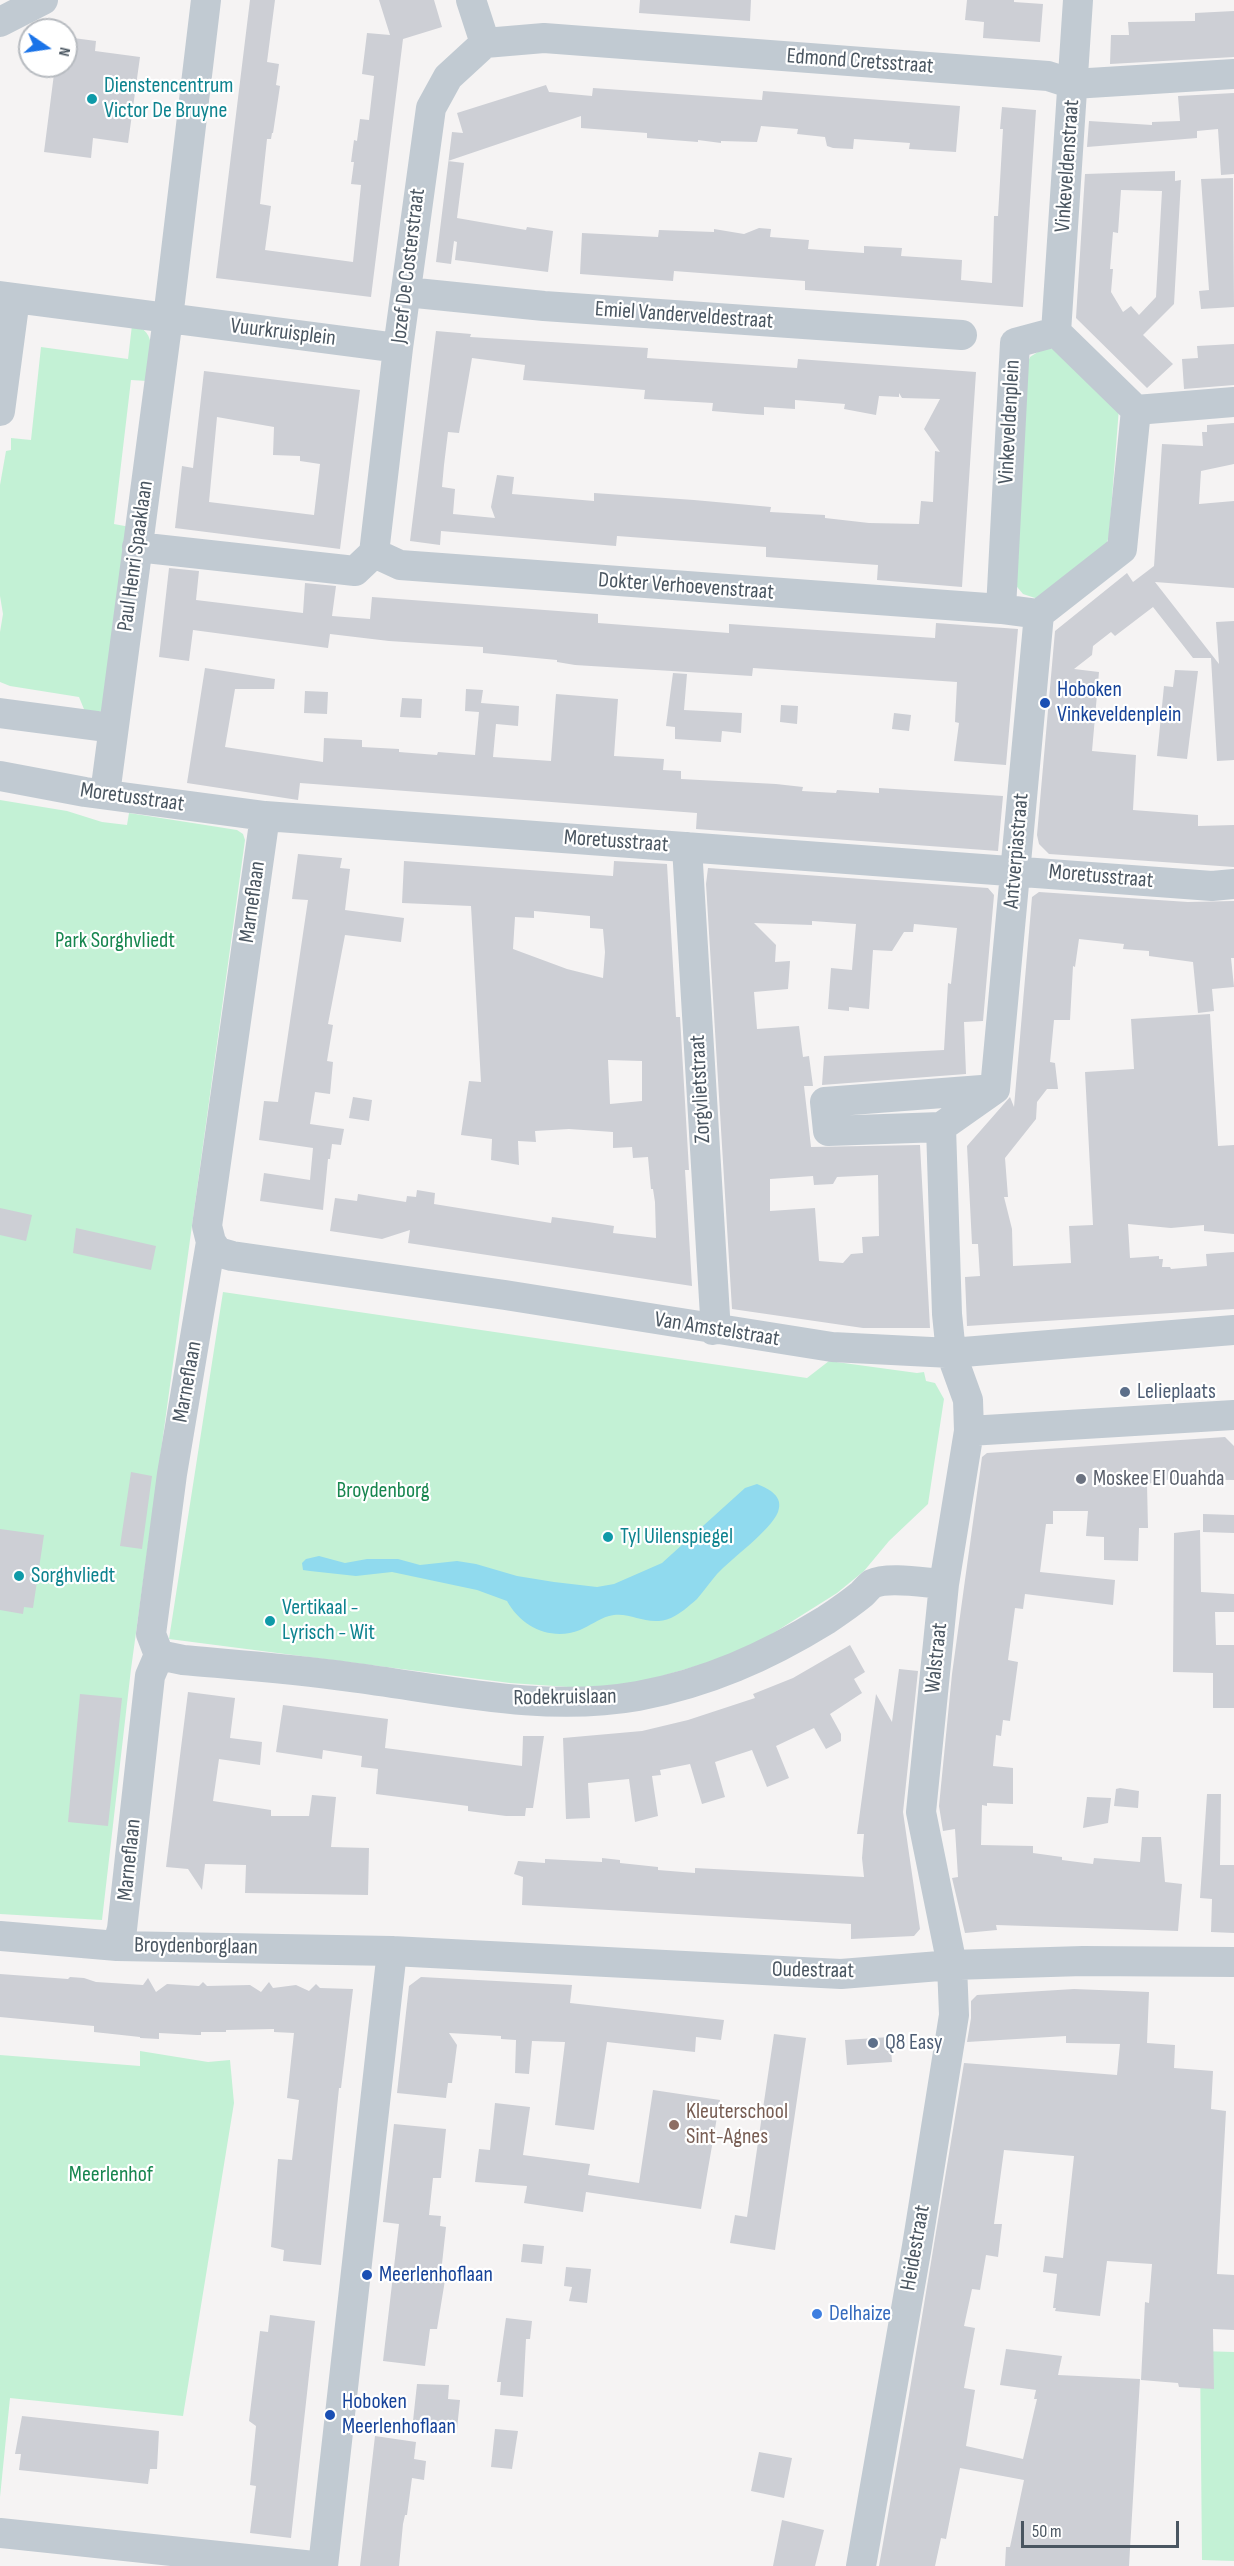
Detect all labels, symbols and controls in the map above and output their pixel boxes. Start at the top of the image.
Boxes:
north arrow [18,18,78,78]
street label: Edmond Cretsstraat [786,44,934,80]
text: N [54,45,74,58]
place label: Dienstencentrum Victor De Bruyne [104,73,233,124]
marker: Dienstencentrum Victor De Bruyne [85,92,99,106]
street label: Vinkeveldenstraat [1050,99,1086,233]
street label: Jozef De Costerstraat [386,187,432,345]
street label: Emiel Vanderveldestraat [594,297,774,335]
street label: Vuurkruisplein [229,313,337,353]
street label: Vinkeveldenplein [994,359,1026,485]
street label: Paul Henri Spaaklaan [112,479,160,633]
street label: Dokter Verhoevenstraat [597,568,775,606]
place label: Hoboken Vinkeveldenplein [1057,677,1181,728]
marker: Hoboken Vinkeveldenplein [1038,696,1052,710]
street label: Moretusstraat [78,778,186,818]
street label: Antverpiastraat [999,792,1035,910]
street label: Moretusstraat [563,825,669,859]
street label: Moretusstraat [1048,859,1154,895]
street label: Marneflaan [234,860,272,944]
park label: Park Sorghvliedt [55,928,175,954]
street label: Zorgvlietstraat [685,1034,717,1144]
street label: Van Amstelstraat [653,1307,781,1353]
street label: Marneflaan [168,1339,208,1425]
place label: Lelieplaats [1137,1379,1216,1405]
marker: Lelieplaats [1118,1385,1132,1399]
place label: Moskee El Ouahda [1093,1466,1225,1492]
marker: Moskee El Ouahda [1074,1472,1088,1486]
park label: Broydenborg [336,1478,430,1504]
place label: Tyl Uilenspiegel [620,1524,733,1550]
marker: Tyl Uilenspiegel [601,1530,615,1544]
place label: Sorghvliedt [31,1563,115,1589]
marker: Sorghvliedt [12,1569,26,1583]
place label: Vertikaal - Lyrisch - Wit [282,1595,375,1646]
marker: Vertikaal - Lyrisch - Wit [263,1614,277,1628]
street label: Walstraat [920,1622,954,1694]
street label: Rodekruislaan [513,1684,617,1712]
street label: Marneflaan [113,1818,147,1902]
street label: Broydenborglaan [134,1933,258,1961]
street label: Oudestraat [772,1957,854,1985]
place label: Q8 Easy [885,2030,943,2056]
marker: Q8 Easy [866,2036,880,2050]
place label: Kleuterschool Sint-Agnes [686,2099,788,2150]
marker: Kleuterschool Sint-Agnes [667,2118,681,2132]
park label: Meerlenhof [69,2162,153,2188]
street label: Heidestraat [896,2203,936,2293]
place label: Meerlenhoflaan [379,2262,493,2288]
marker: Meerlenhoflaan [360,2268,374,2282]
place label: Delhaize [829,2301,891,2327]
marker: Delhaize [810,2307,824,2321]
place label: Hoboken Meerlenhoflaan [342,2389,456,2440]
marker: Hoboken Meerlenhoflaan [323,2408,337,2422]
scale bar [1024,2509,1182,2547]
text: 50 m [1032,2521,1062,2542]

